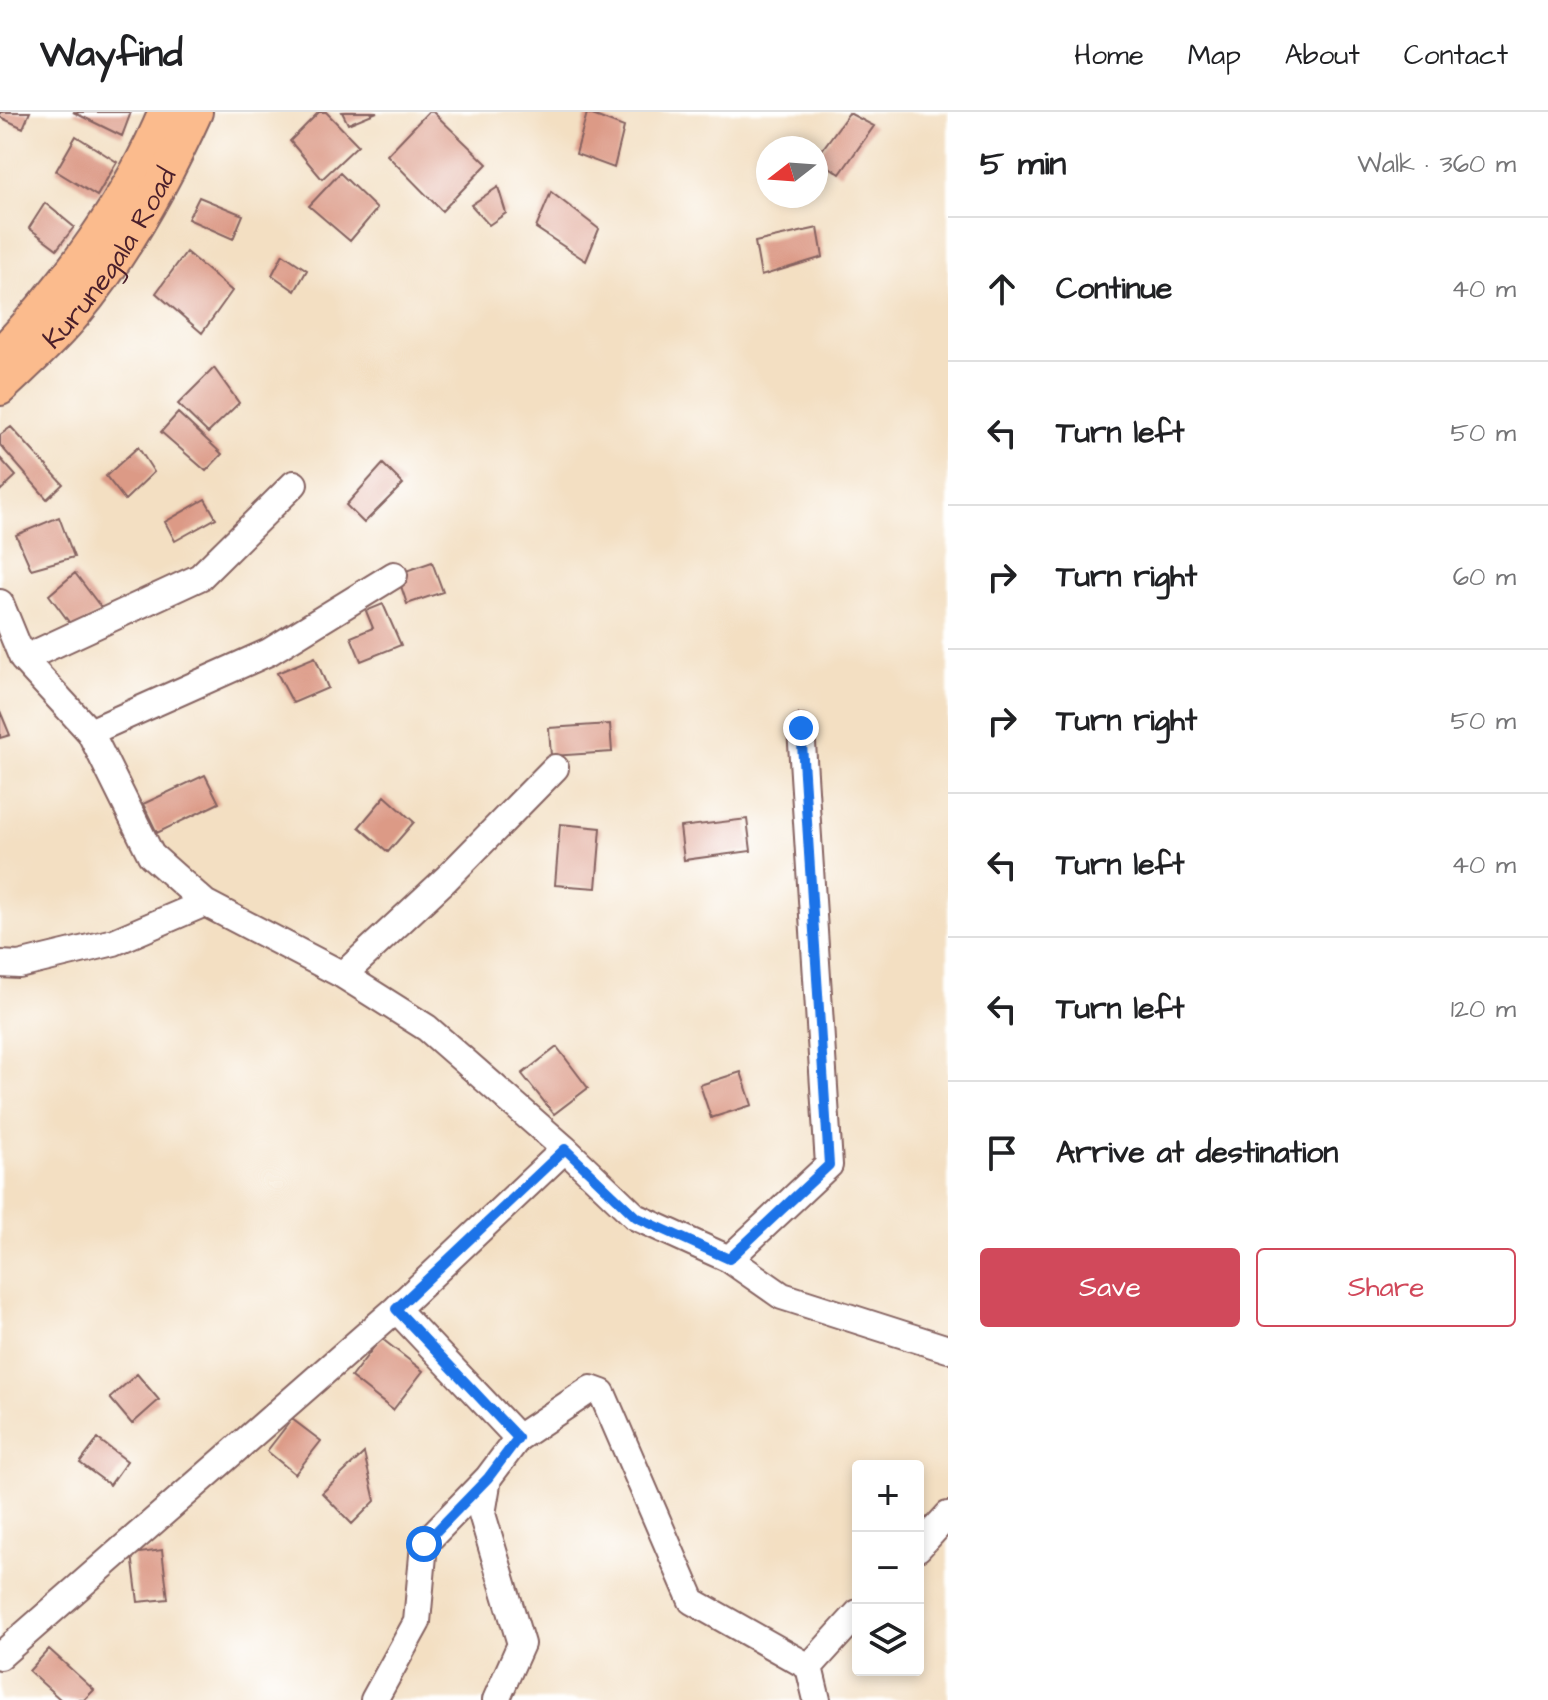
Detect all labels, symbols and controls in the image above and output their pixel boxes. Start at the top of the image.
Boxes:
text: Wayfind [40,29,183,81]
text: Home [1074,36,1144,75]
text: Map [1188,36,1241,75]
text: About [1285,36,1360,75]
text: Contact [1404,36,1508,75]
north arrow [756,136,828,208]
text: 5 min [980,140,1066,188]
text: Walk · 360 m [1357,146,1516,182]
street label: Kurunegala Road [34,161,186,358]
icon: ahead [980,267,1024,311]
text: Continue [1056,268,1172,310]
text: 40 m [1451,271,1516,307]
icon: left [980,411,1024,455]
text: Turn left [1056,412,1184,454]
text: 50 m [1451,415,1516,451]
icon: right [980,555,1024,599]
text: Turn right [1056,556,1197,598]
text: 60 m [1453,559,1516,595]
icon: right [980,699,1024,743]
text: Turn right [1056,700,1197,742]
text: 50 m [1451,703,1516,739]
route end [783,710,819,746]
icon: left [980,843,1024,887]
text: Turn left [1056,844,1184,886]
text: 40 m [1451,847,1516,883]
icon: left [980,987,1024,1031]
text: Turn left [1056,988,1184,1030]
text: 120 m [1451,991,1516,1027]
icon: arrive [980,1131,1024,1175]
text: Arrive at destination [1056,1132,1338,1174]
button: Save [980,1248,1240,1327]
button: Share [1256,1248,1516,1327]
map controls [852,1460,924,1676]
button: + [852,1460,924,1532]
route start [406,1526,442,1562]
button: − [852,1532,924,1604]
button: layers [852,1604,924,1676]

